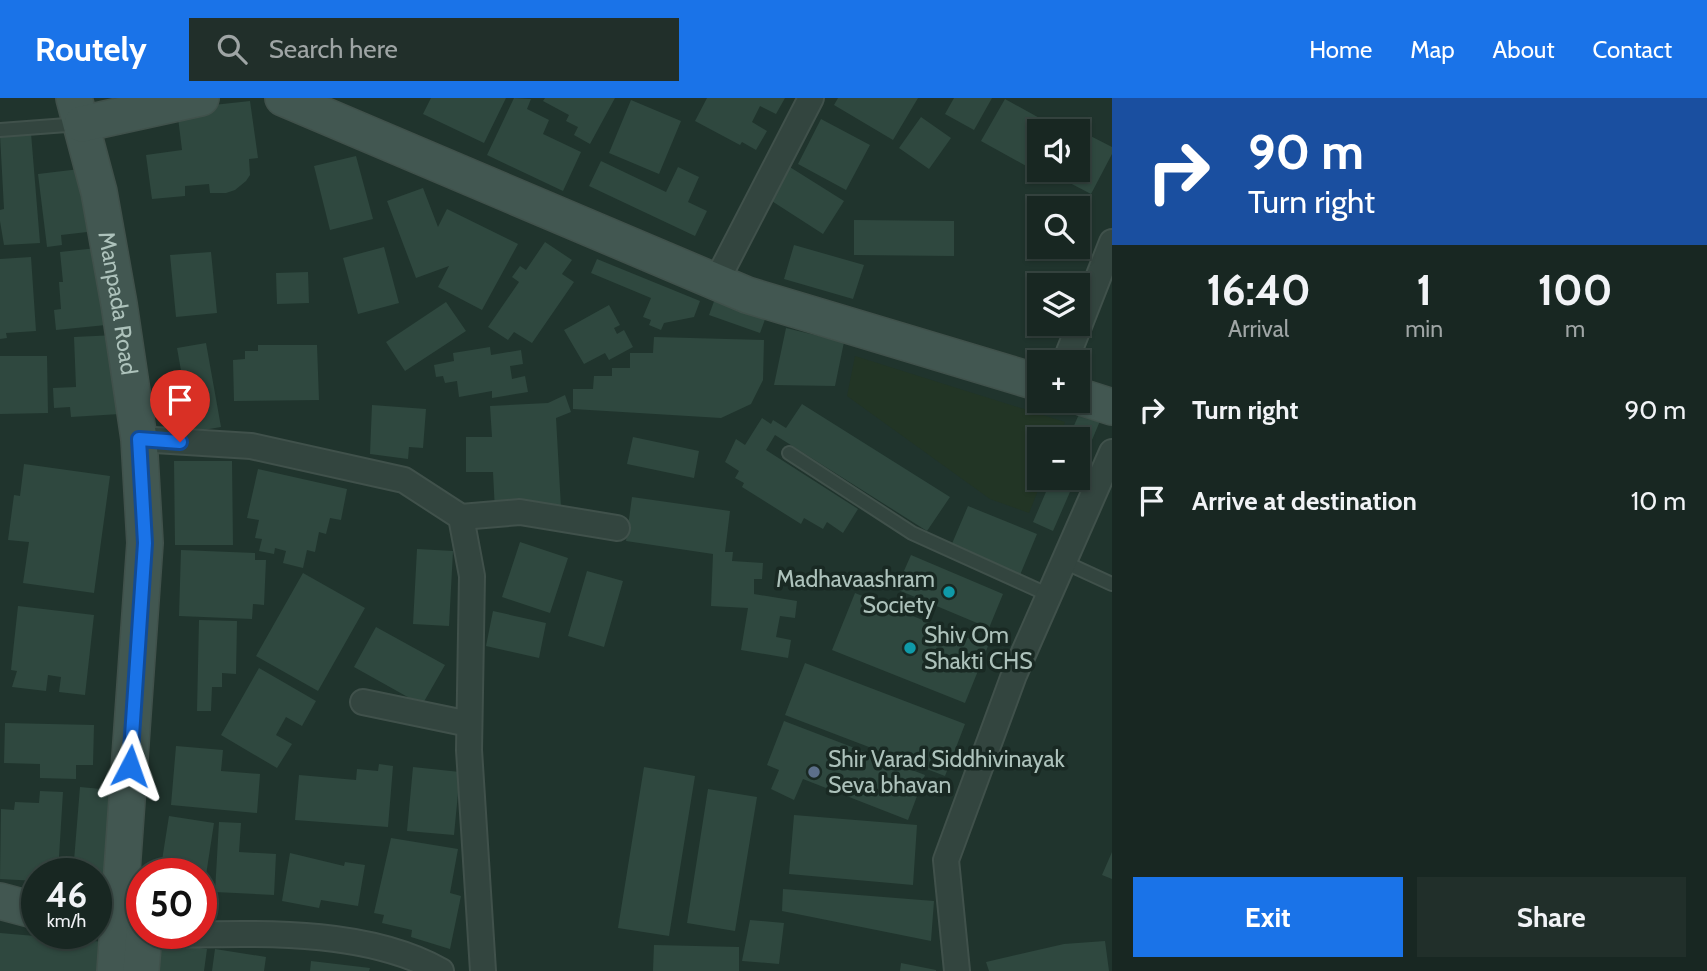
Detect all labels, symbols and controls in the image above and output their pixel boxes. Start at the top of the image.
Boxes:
search box [189,18,679,81]
text: Routely [35,29,147,69]
icon: search [213,30,251,68]
text: Search here [269,33,398,65]
text: Home [1309,35,1372,64]
text: Map [1410,35,1455,64]
text: About [1493,35,1555,64]
text: Contact [1593,35,1672,64]
map controls [1027,119,1090,490]
button: sound [1027,119,1090,182]
text: 90 m [1248,122,1364,181]
icon: right [1133,126,1224,217]
text: Turn right [1248,182,1375,221]
button: search [1027,196,1090,259]
street label: Manpada Road [92,229,143,377]
text: 16:40 [1207,264,1311,316]
text: 1 [1416,264,1432,316]
text: 100 [1538,264,1612,316]
button: layers [1027,273,1090,336]
text: Arrival [1228,315,1289,343]
text: min [1405,315,1443,343]
text: m [1565,315,1585,343]
button: + [1027,350,1090,413]
pin [150,370,210,442]
icon: arrive [161,381,199,419]
icon: right [1133,391,1171,429]
text: Turn right [1192,394,1298,426]
text: 90 m [1624,394,1686,426]
button: − [1027,427,1090,490]
icon: arrive [1133,482,1171,520]
text: Arrive at destination [1192,485,1417,517]
text: 10 m [1631,485,1686,517]
place label: Madhavaashram Society [776,565,935,619]
marker: Madhavaashram Society [941,584,957,600]
place label: Shiv Om Shakti CHS [924,621,1033,675]
marker: Shiv Om Shakti CHS [902,640,918,656]
position arrow [93,729,167,803]
place label: Shir Varad Siddhivinayak Seva bhavan [828,745,1066,799]
marker: Shir Varad Siddhivinayak Seva bhavan [806,764,822,780]
speed limit sign: 50 [126,858,217,949]
text: 46 [46,873,87,916]
button: Exit [1133,877,1403,957]
button: Share [1417,877,1686,957]
text: km/h [47,910,86,932]

